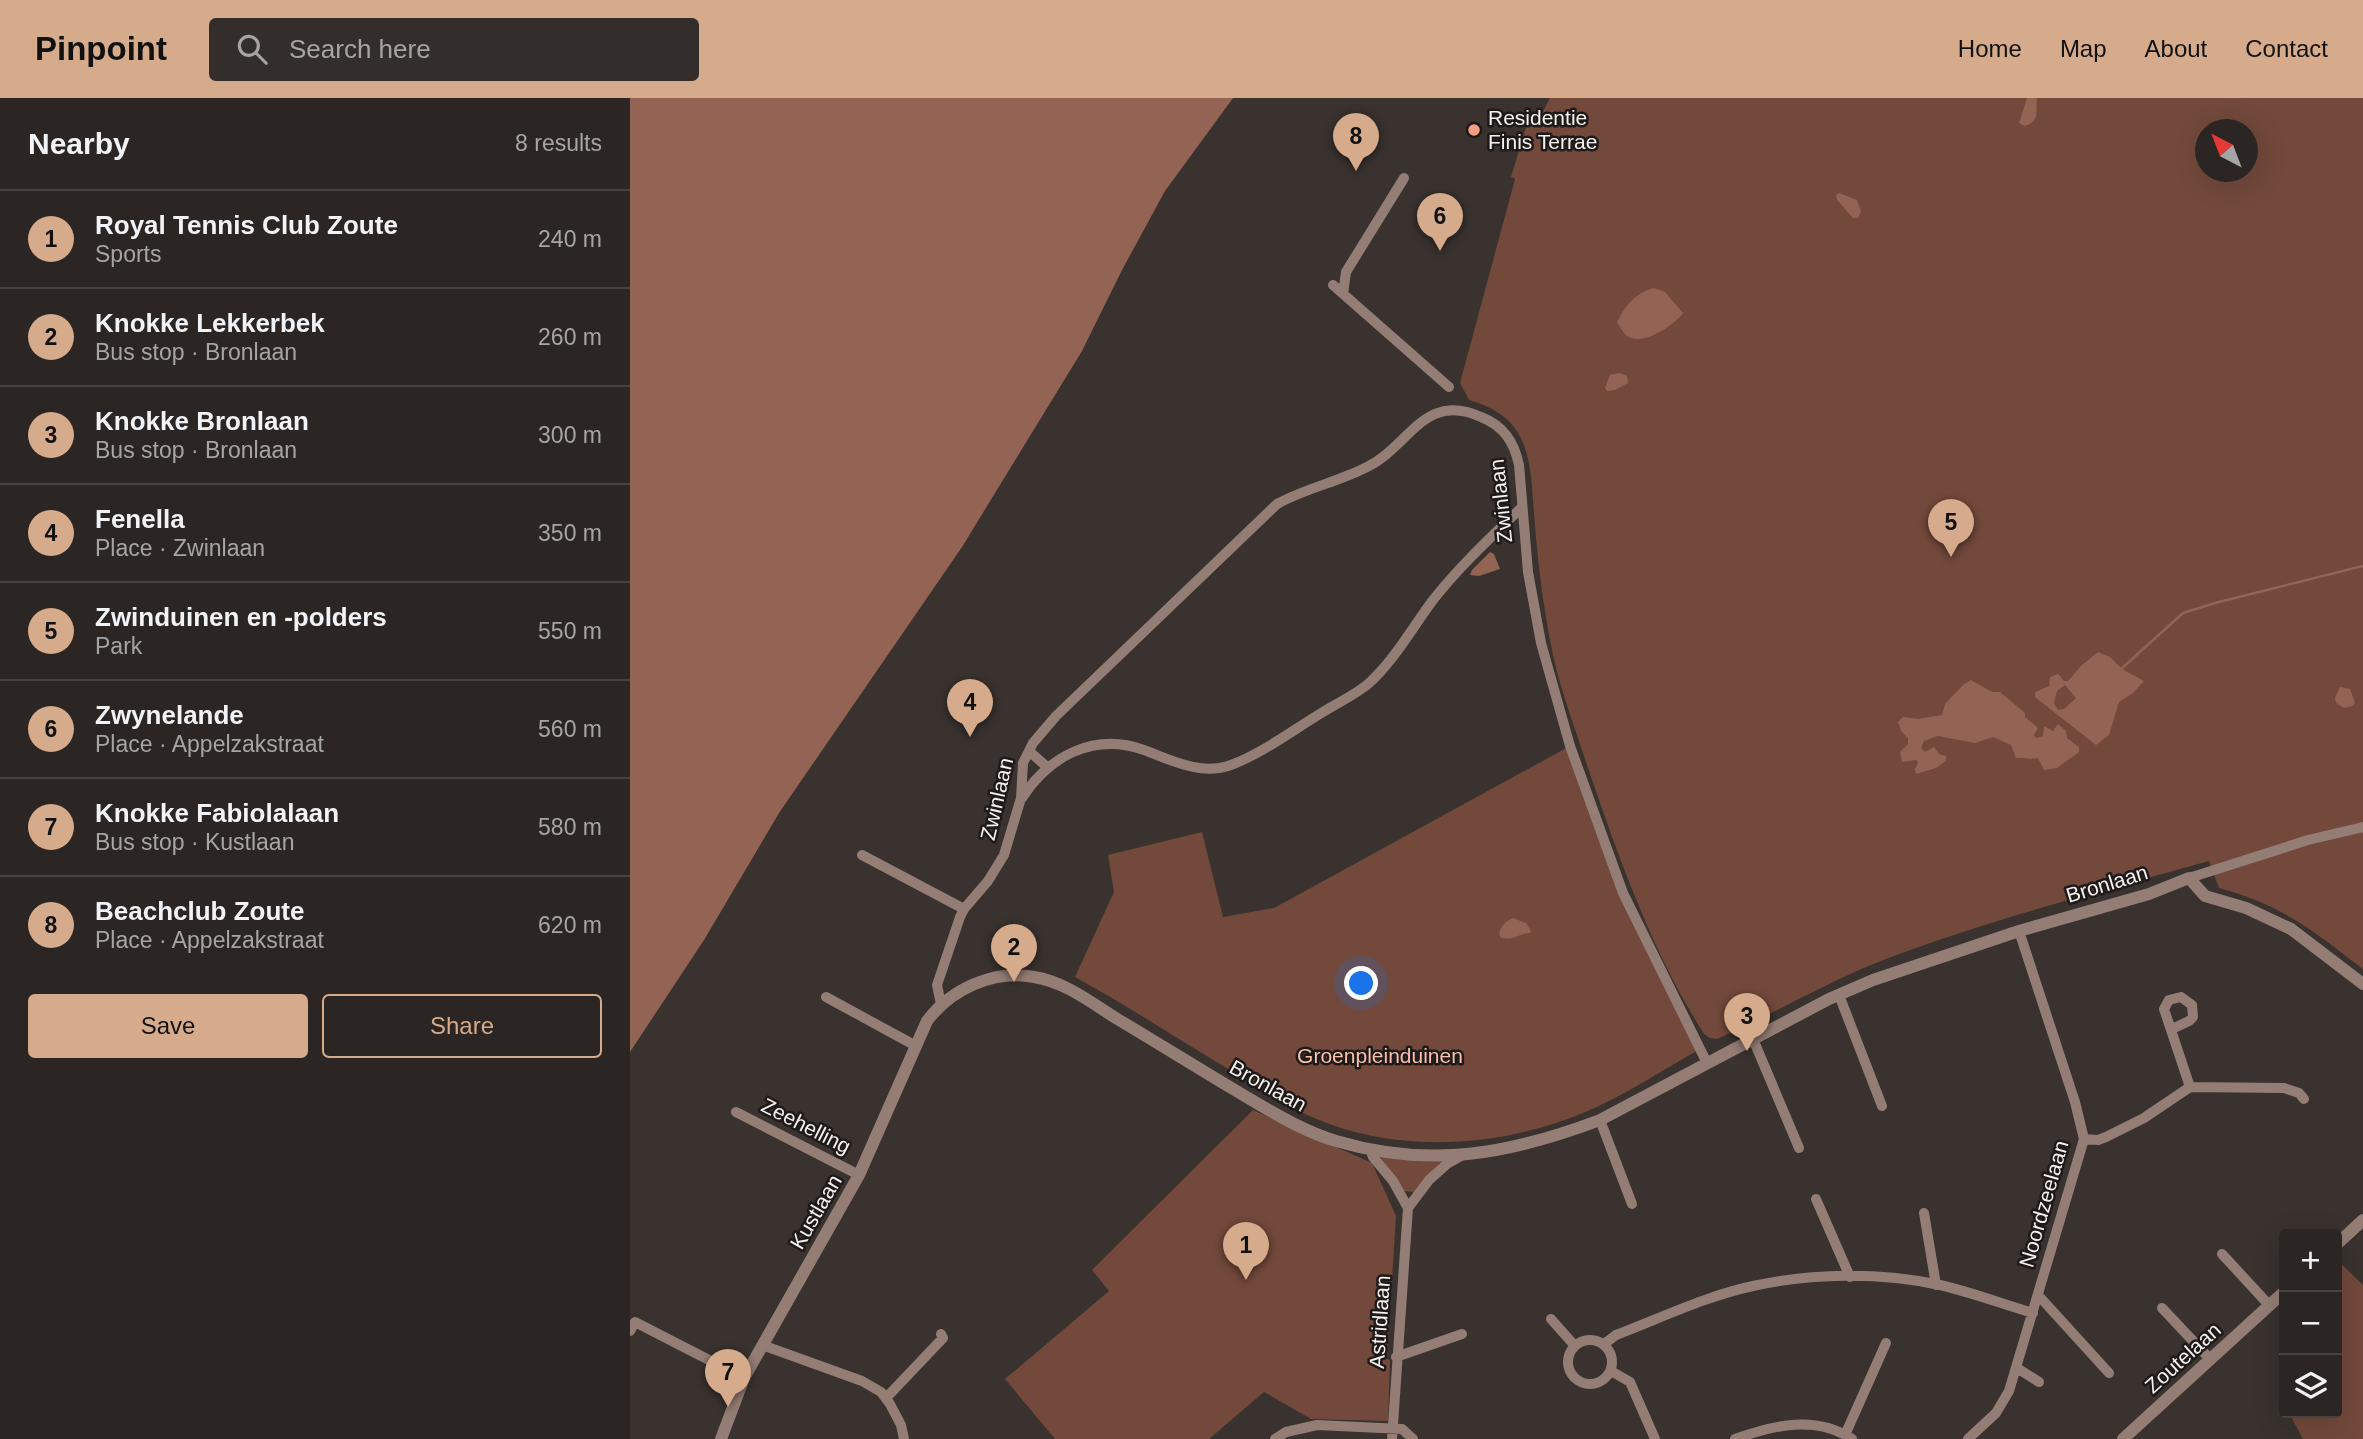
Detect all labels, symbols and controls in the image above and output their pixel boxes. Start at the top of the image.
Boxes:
search box [209,18,699,81]
text: Pinpoint [35,30,167,67]
icon: search [233,30,271,68]
text: Search here [289,34,431,64]
text: Home [1958,35,2022,62]
text: Map [2060,35,2107,62]
text: About [2145,35,2207,62]
text: Contact [2245,35,2328,62]
place label: Residentie Finis Terrae [1488,106,1597,153]
pin: 8 [1333,113,1379,171]
north arrow [2195,119,2258,182]
marker: Residentie Finis Terrae [1466,122,1482,138]
text: Nearby [28,127,130,160]
text: 8 results [515,130,602,156]
pin: 6 [1417,193,1463,251]
text: Royal Tennis Club Zoute [95,210,398,240]
text: 1 [45,226,57,252]
text: 240 m [538,226,602,252]
text: Sports [95,241,161,267]
text: Knokke Lekkerbek [95,308,325,338]
text: 2 [45,324,57,350]
text: 260 m [538,324,602,350]
text: Bus stop · Bronlaan [95,339,297,365]
text: Knokke Bronlaan [95,406,309,436]
text: 3 [45,422,57,448]
text: 300 m [538,422,602,448]
text: Bus stop · Bronlaan [95,437,297,463]
street label: Zwinlaan [1485,458,1516,544]
pin: 5 [1928,499,1974,557]
text: Fenella [95,504,185,534]
text: 4 [45,520,57,546]
text: 350 m [538,520,602,546]
text: Place · Zwinlaan [95,535,265,561]
text: Zwinduinen en -polders [95,602,387,632]
text: 5 [45,618,57,644]
text: 550 m [538,618,602,644]
text: Park [95,633,142,659]
pin: 4 [947,679,993,737]
text: Zwynelande [95,700,244,730]
text: 6 [45,716,57,742]
text: 560 m [538,716,602,742]
text: Place · Appelzakstraat [95,731,324,757]
street label: Zwinlaan [976,755,1017,842]
text: Knokke Fabiolalaan [95,798,339,828]
text: 7 [45,814,57,840]
text: 580 m [538,814,602,840]
text: Bus stop · Kustlaan [95,829,294,855]
street label: Bronlaan [2063,860,2150,907]
text: Beachclub Zoute [95,896,304,926]
text: 8 [45,912,57,938]
text: 620 m [538,912,602,938]
pin: 2 [991,924,1037,982]
text: Place · Appelzakstraat [95,927,324,953]
your location [1344,966,1378,1000]
pin: 3 [1724,993,1770,1051]
button: Save [28,994,308,1058]
button: Share [322,994,602,1058]
park label: Groenpleinduinen [1297,1044,1463,1067]
street label: Bronlaan [1226,1055,1311,1116]
street label: Zeehelling [758,1093,855,1158]
street label: Noordzeelaan [2014,1138,2073,1270]
street label: Kustlaan [785,1171,846,1253]
pin: 1 [1223,1222,1269,1280]
map controls [2279,1229,2342,1418]
button: + [2279,1229,2342,1292]
street label: Astridlaan [1365,1275,1394,1369]
button: − [2279,1292,2342,1355]
street label: Zoutelaan [2140,1318,2225,1397]
pin: 7 [705,1349,751,1407]
button: layers [2279,1355,2342,1418]

